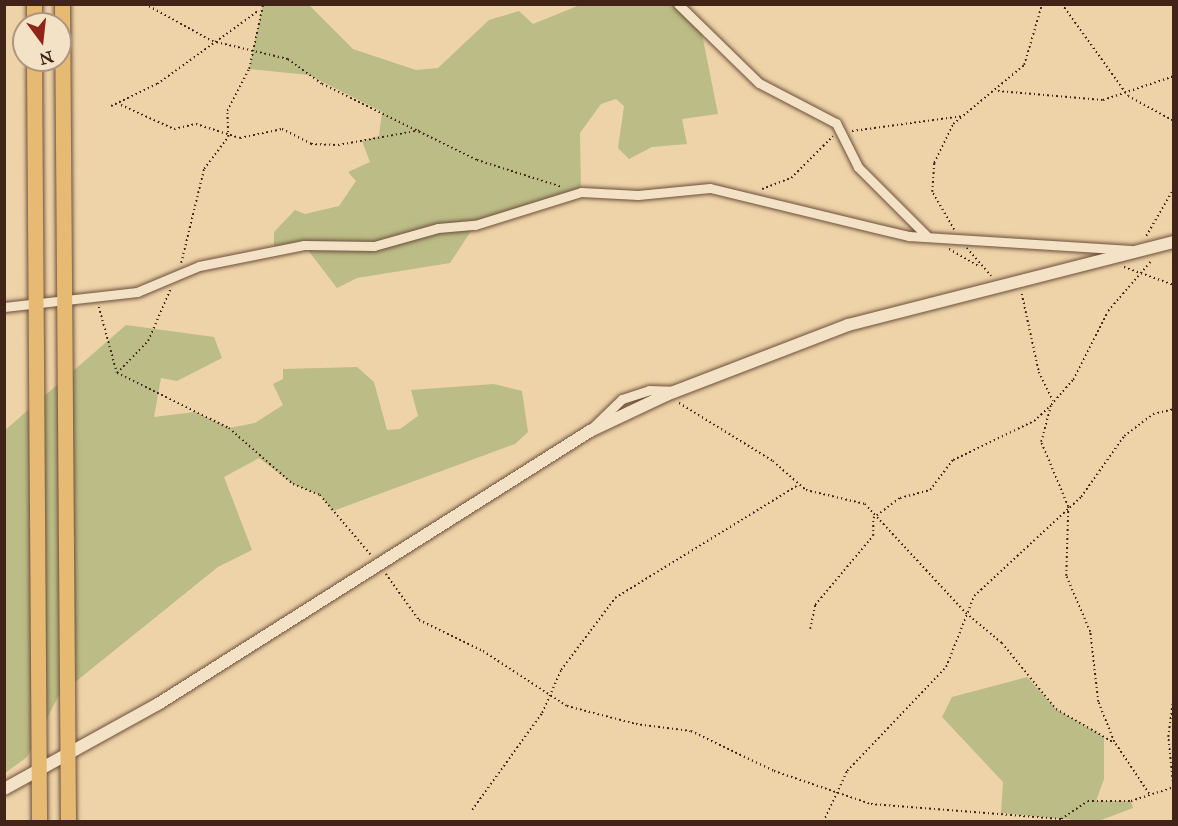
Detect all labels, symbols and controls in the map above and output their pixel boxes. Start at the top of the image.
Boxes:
north arrow [12,12,72,72]
text: N [37,47,55,69]

